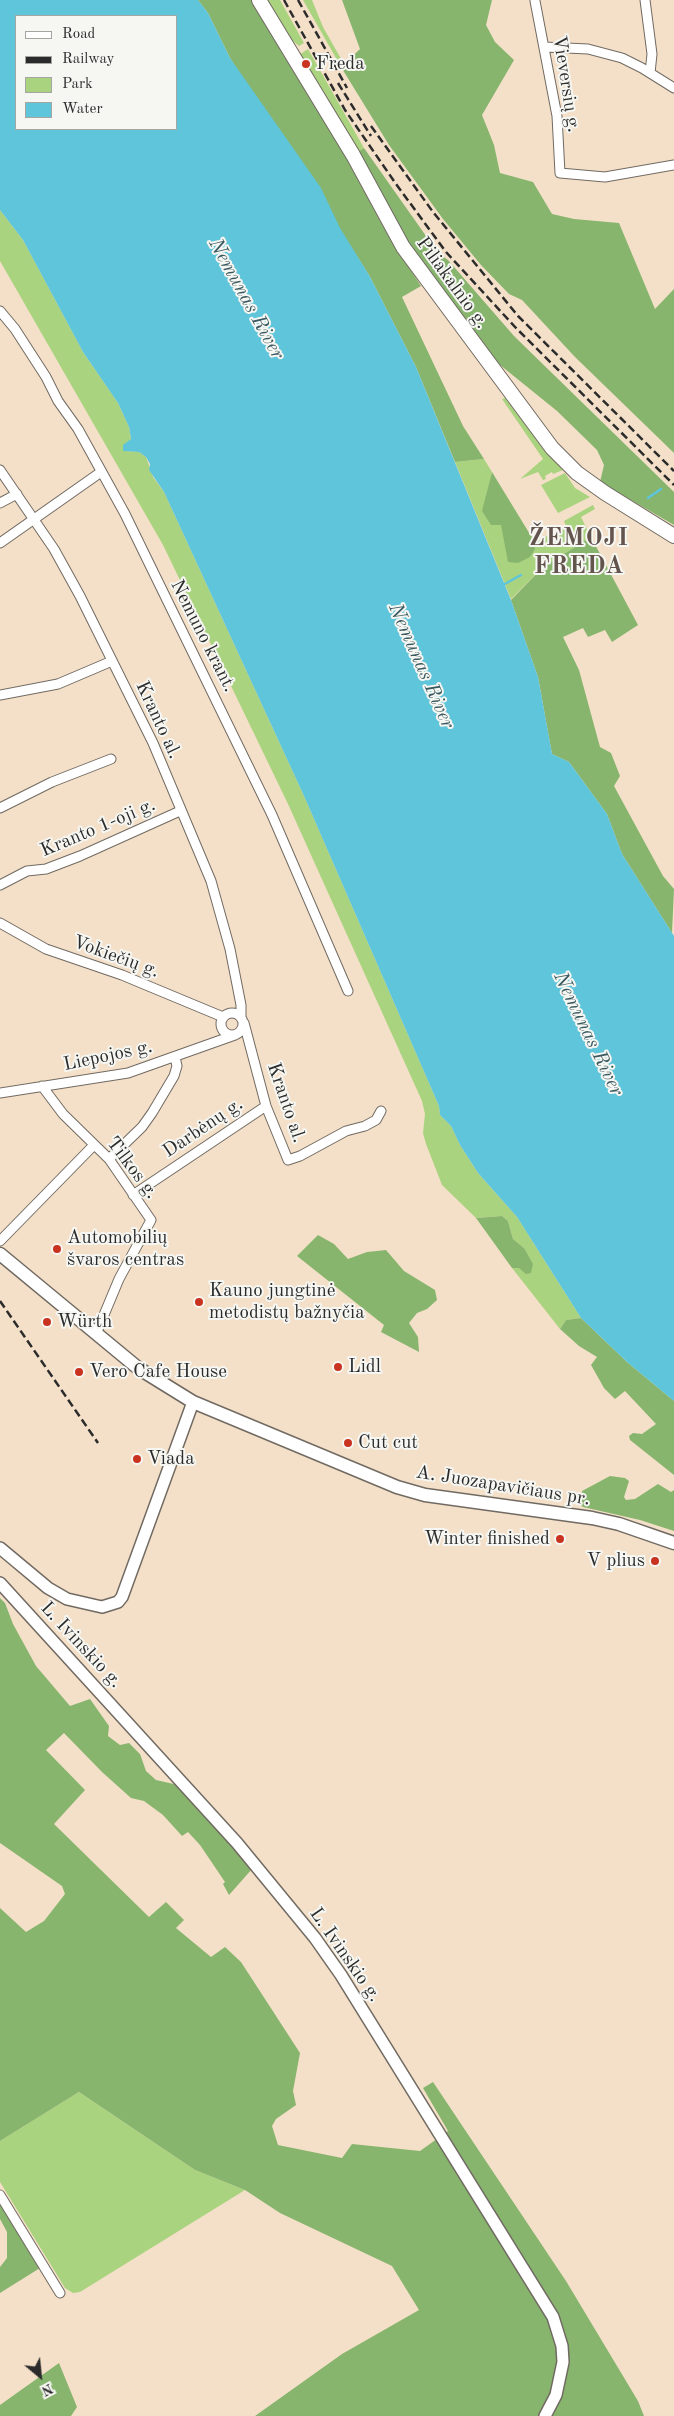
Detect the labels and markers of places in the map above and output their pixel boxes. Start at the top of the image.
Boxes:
place label: Freda [316,53,365,75]
marker: Freda [300,58,312,70]
place label: Automobilių švaros centras [67,1227,184,1271]
marker: Automobilių švaros centras [51,1243,63,1255]
place label: Kauno jungtinė metodistų bažnyčia [209,1280,365,1324]
marker: Kauno jungtinė metodistų bažnyčia [193,1296,205,1308]
place label: Würth [57,1311,112,1333]
marker: Würth [41,1316,53,1328]
place label: Lidl [348,1356,381,1378]
place label: Vero Cafe House [89,1361,227,1383]
marker: Lidl [332,1361,344,1373]
marker: Vero Cafe House [73,1366,85,1378]
place label: Cut cut [358,1432,418,1454]
marker: Cut cut [342,1437,354,1449]
place label: Viada [147,1448,195,1470]
marker: Viada [131,1453,143,1465]
place label: Winter finished [424,1528,550,1550]
marker: Winter finished [554,1533,566,1545]
place label: V plius [587,1550,645,1572]
marker: V plius [649,1555,661,1567]

